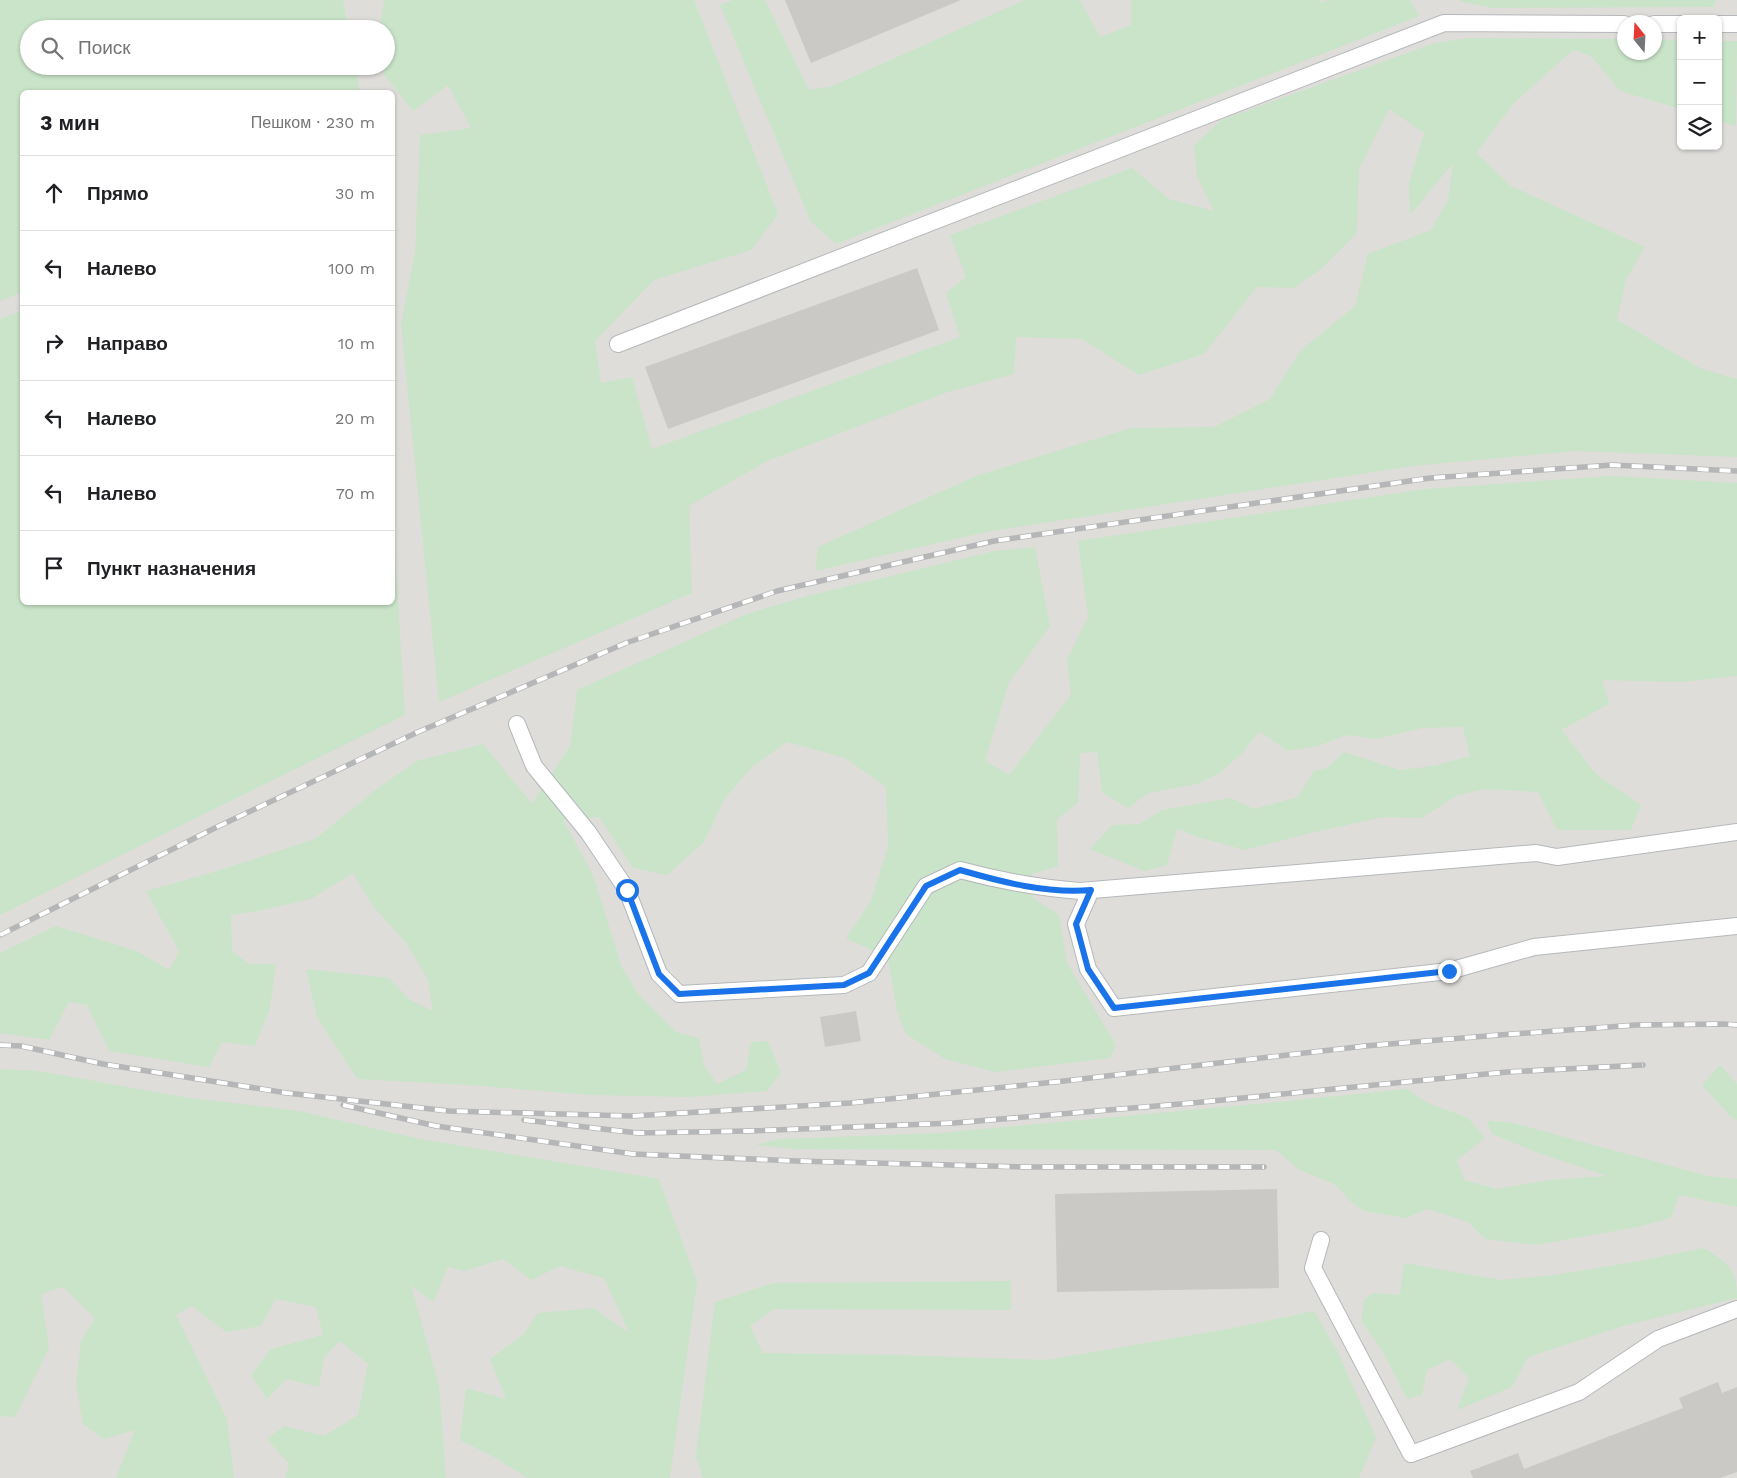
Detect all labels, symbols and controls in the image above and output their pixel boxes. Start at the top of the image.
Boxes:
north arrow [1617,15,1662,60]
map controls [1677,15,1722,150]
button: + [1677,15,1722,60]
search box [20,20,395,75]
icon: search [38,34,66,62]
text: Поиск [78,36,131,59]
button: − [1677,60,1722,105]
button: layers [1677,105,1722,150]
text: 3 мин [40,110,100,135]
text: Пешком · 230 m [251,113,375,132]
icon: ahead [40,179,68,207]
text: Прямо [87,182,149,205]
text: 30 m [335,184,375,203]
icon: left [40,254,68,282]
text: Налево [87,257,157,280]
text: 100 m [328,259,375,278]
icon: right [40,329,68,357]
text: Направо [87,332,168,355]
text: 10 m [338,334,375,353]
icon: left [40,404,68,432]
text: Налево [87,407,157,430]
text: 20 m [335,409,375,428]
icon: left [40,479,68,507]
text: Налево [87,482,157,505]
text: 70 m [336,484,375,503]
icon: arrive [40,554,68,582]
text: Пункт назначения [87,557,256,580]
route start [616,879,639,902]
route end [1438,960,1461,983]

